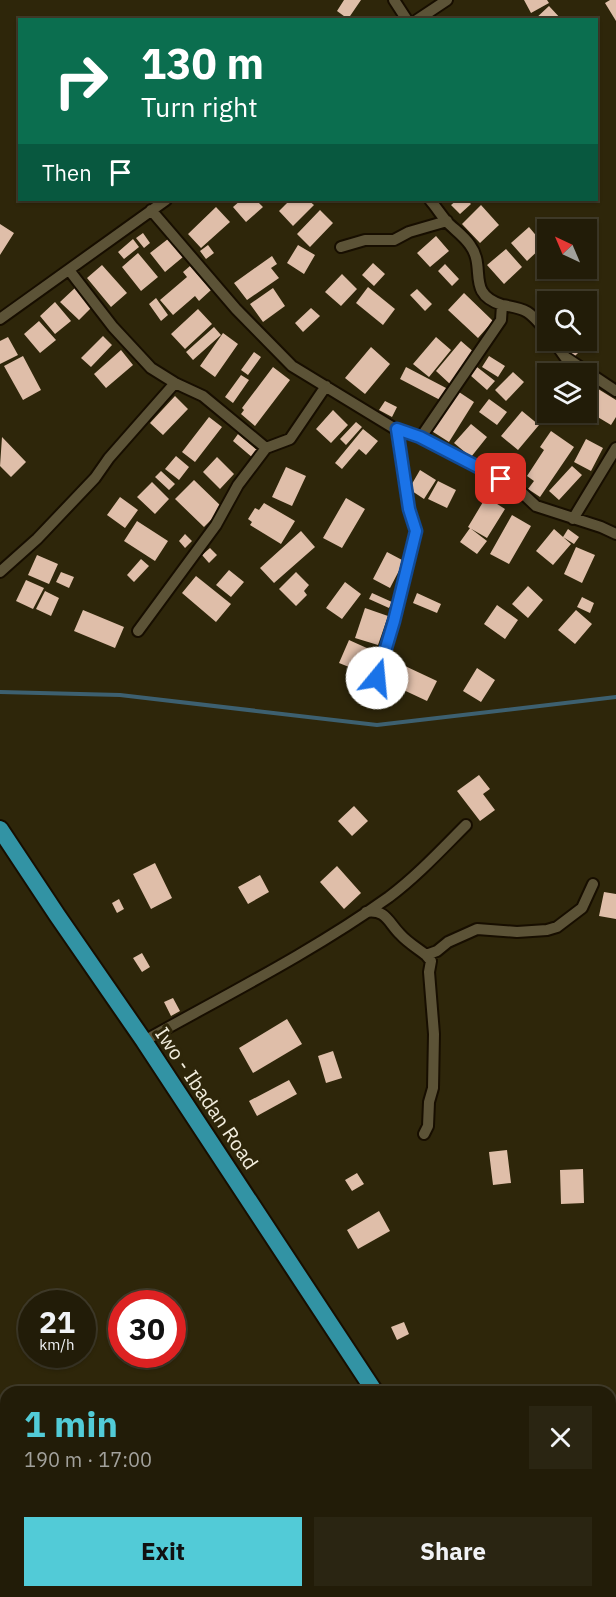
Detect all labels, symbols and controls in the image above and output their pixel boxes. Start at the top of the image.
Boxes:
text: 130 m [141,36,264,91]
icon: right [42,42,120,120]
text: Turn right [141,89,258,124]
icon: arrive [104,156,137,189]
text: Then [42,158,92,187]
north arrow [537,219,597,279]
map controls [537,219,597,423]
button: search [537,291,597,351]
button: layers [537,363,597,423]
pin [475,453,526,504]
icon: arrive [484,462,517,495]
position arrow [345,646,409,710]
street label: Iwo - Ibadan Road [149,1021,265,1175]
speed limit sign: 30 [108,1290,186,1368]
text: 21 [39,1302,75,1341]
text: km/h [39,1335,75,1354]
text: 1 min [24,1400,118,1447]
button: close [529,1406,592,1469]
text: 190 m · 17:00 [24,1446,152,1473]
button: Exit [24,1517,302,1586]
button: Share [314,1517,592,1586]

